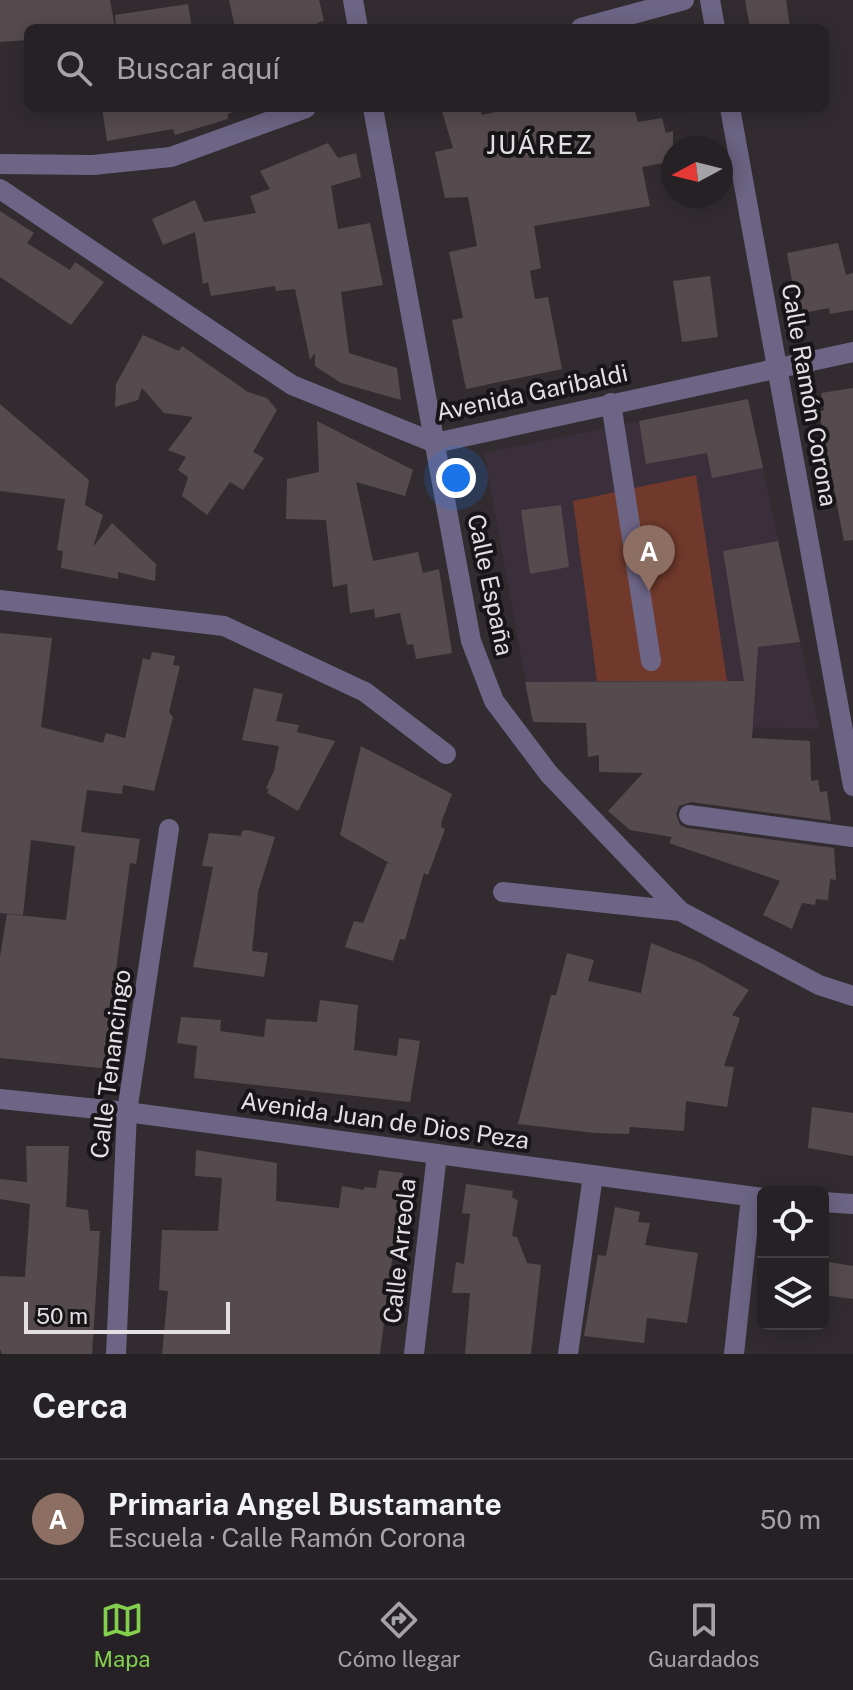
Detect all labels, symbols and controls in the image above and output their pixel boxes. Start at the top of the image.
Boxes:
search box [24,24,829,112]
icon: search [52,46,96,90]
text: Buscar aquí [116,50,280,86]
district label: JUÁREZ [486,129,594,160]
north arrow [661,136,733,208]
street label: Calle Ramón Corona [777,281,843,508]
street label: Avenida Garibaldi [433,358,630,426]
your location [436,458,476,498]
street label: Calle España [462,512,520,658]
pin: A [623,525,675,591]
street label: Calle Tenancingo [85,968,136,1160]
street label: Avenida Juan de Dios Peza [239,1086,531,1154]
street label: Calle Arreola [377,1177,421,1325]
map controls [757,1186,829,1330]
button: locate [757,1186,829,1258]
button: layers [757,1258,829,1330]
scale bar [24,1298,230,1334]
text: 50 m [36,1303,88,1329]
text: Cerca [32,1386,128,1426]
text: Primaria Angel Bustamante [108,1486,502,1522]
text: A [49,1504,67,1535]
text: 50 m [760,1504,821,1535]
text: Escuela · Calle Ramón Corona [108,1522,466,1553]
tab: Mapa [94,1598,150,1672]
tab: Cómo llegar [338,1598,461,1672]
tab: Guardados [648,1598,759,1672]

